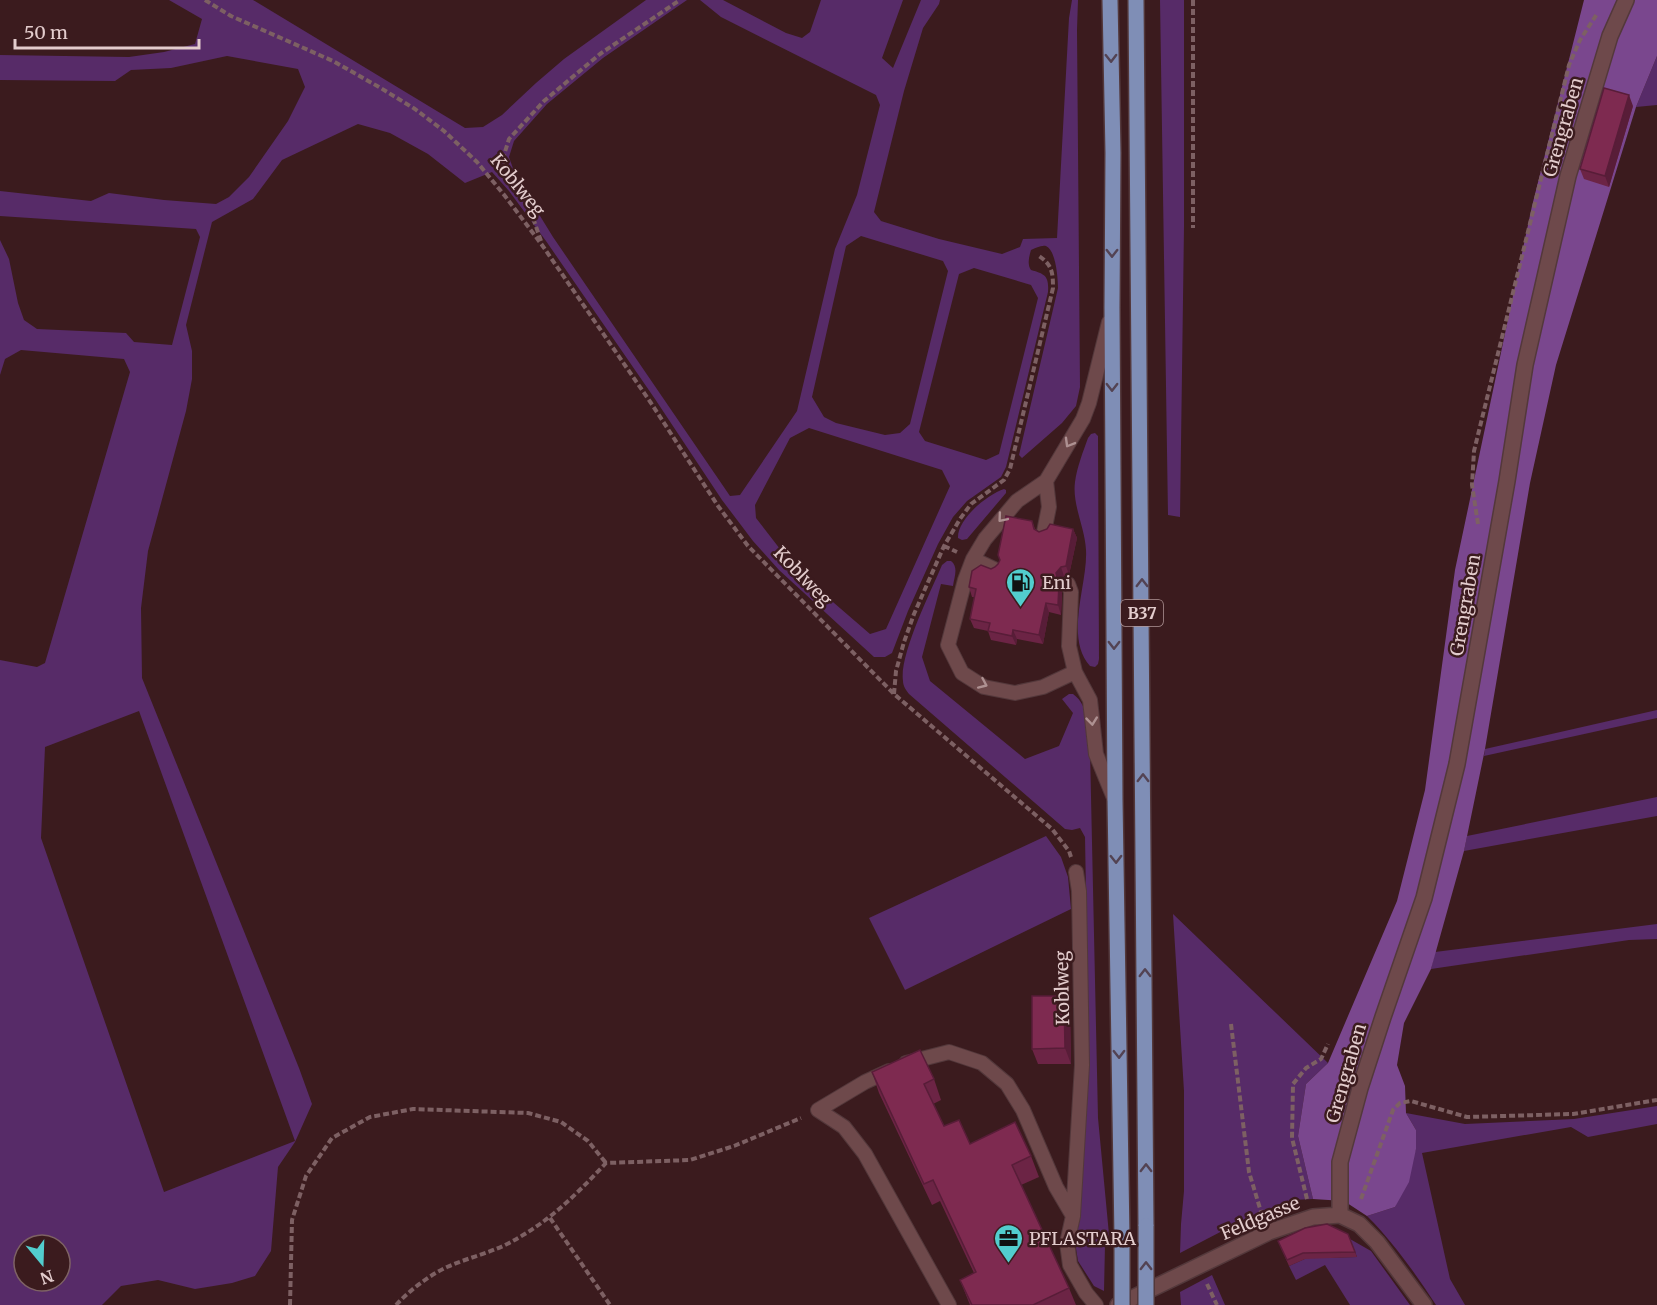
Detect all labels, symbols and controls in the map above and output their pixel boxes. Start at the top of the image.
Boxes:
scale bar [15,12,200,50]
text: 50 m [24,21,68,44]
one-way arrow [1105,54,1117,63]
street label: Grengraben [1538,74,1588,179]
street label: Koblweg [486,149,550,221]
one-way arrow [1106,249,1118,258]
one-way arrow [1106,383,1118,392]
one-way arrow [1065,437,1076,447]
one-way arrow [998,512,1009,523]
street label: Koblweg [769,541,837,611]
street label: Grengraben [1445,552,1485,658]
fuel station icon: Eni [1005,566,1037,608]
place label: Eni [1042,571,1071,594]
one-way arrow [1136,578,1148,587]
road number: B37 [1121,600,1163,626]
one-way arrow [1108,641,1120,650]
one-way arrow [976,677,987,689]
one-way arrow [1086,717,1098,726]
one-way arrow [1137,773,1149,782]
one-way arrow [1110,854,1122,863]
street label: Koblweg [1050,950,1074,1025]
one-way arrow [1139,968,1151,977]
street label: Grengraben [1321,1020,1371,1125]
one-way arrow [1113,1049,1125,1058]
one-way arrow [1140,1163,1152,1172]
street label: Feldgasse [1217,1191,1303,1245]
office icon: PFLASTARA [992,1222,1024,1264]
place label: PFLASTARA [1029,1227,1136,1250]
north arrow [12,1233,72,1293]
one-way arrow [1140,1261,1152,1270]
text: N [37,1266,56,1289]

